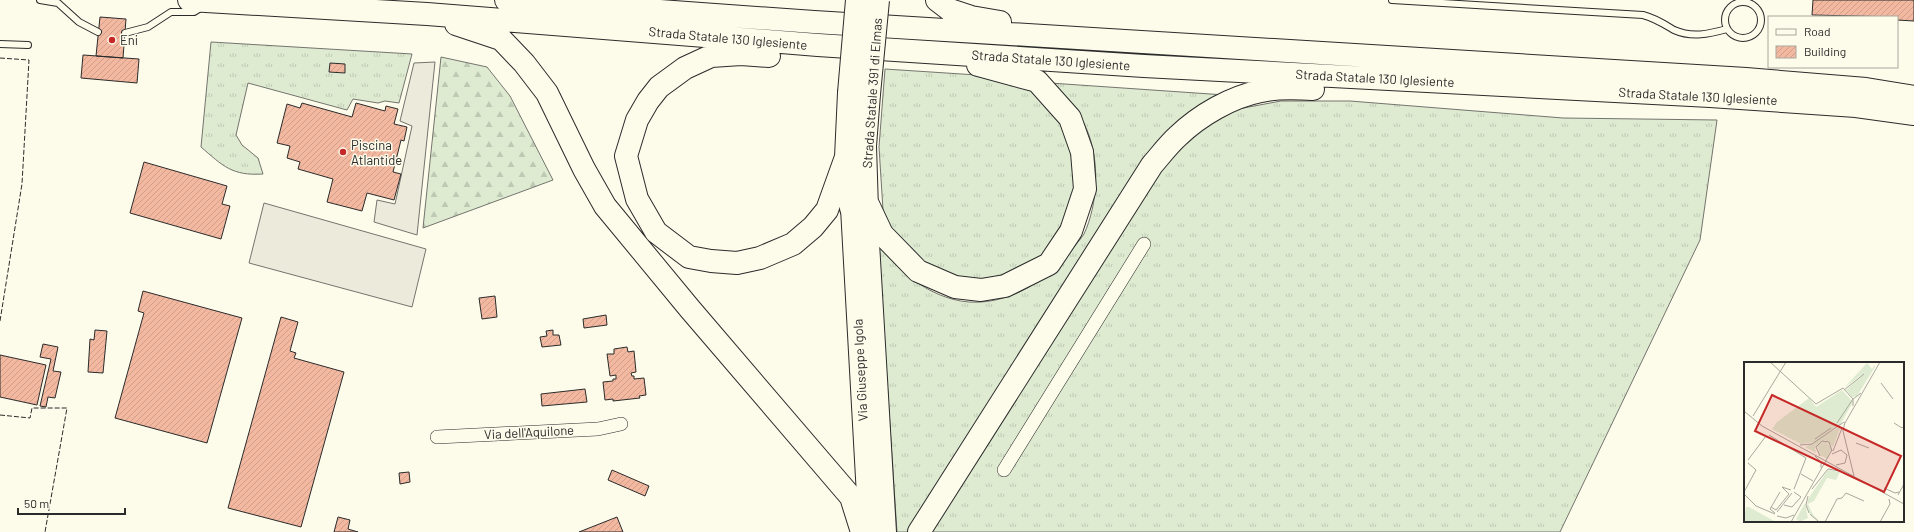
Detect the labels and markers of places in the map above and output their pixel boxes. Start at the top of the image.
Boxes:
place label: Eni [120,32,138,48]
marker: Eni [107,35,117,45]
place label: Piscina Atlantide [351,137,402,168]
marker: Piscina Atlantide [338,147,348,157]

